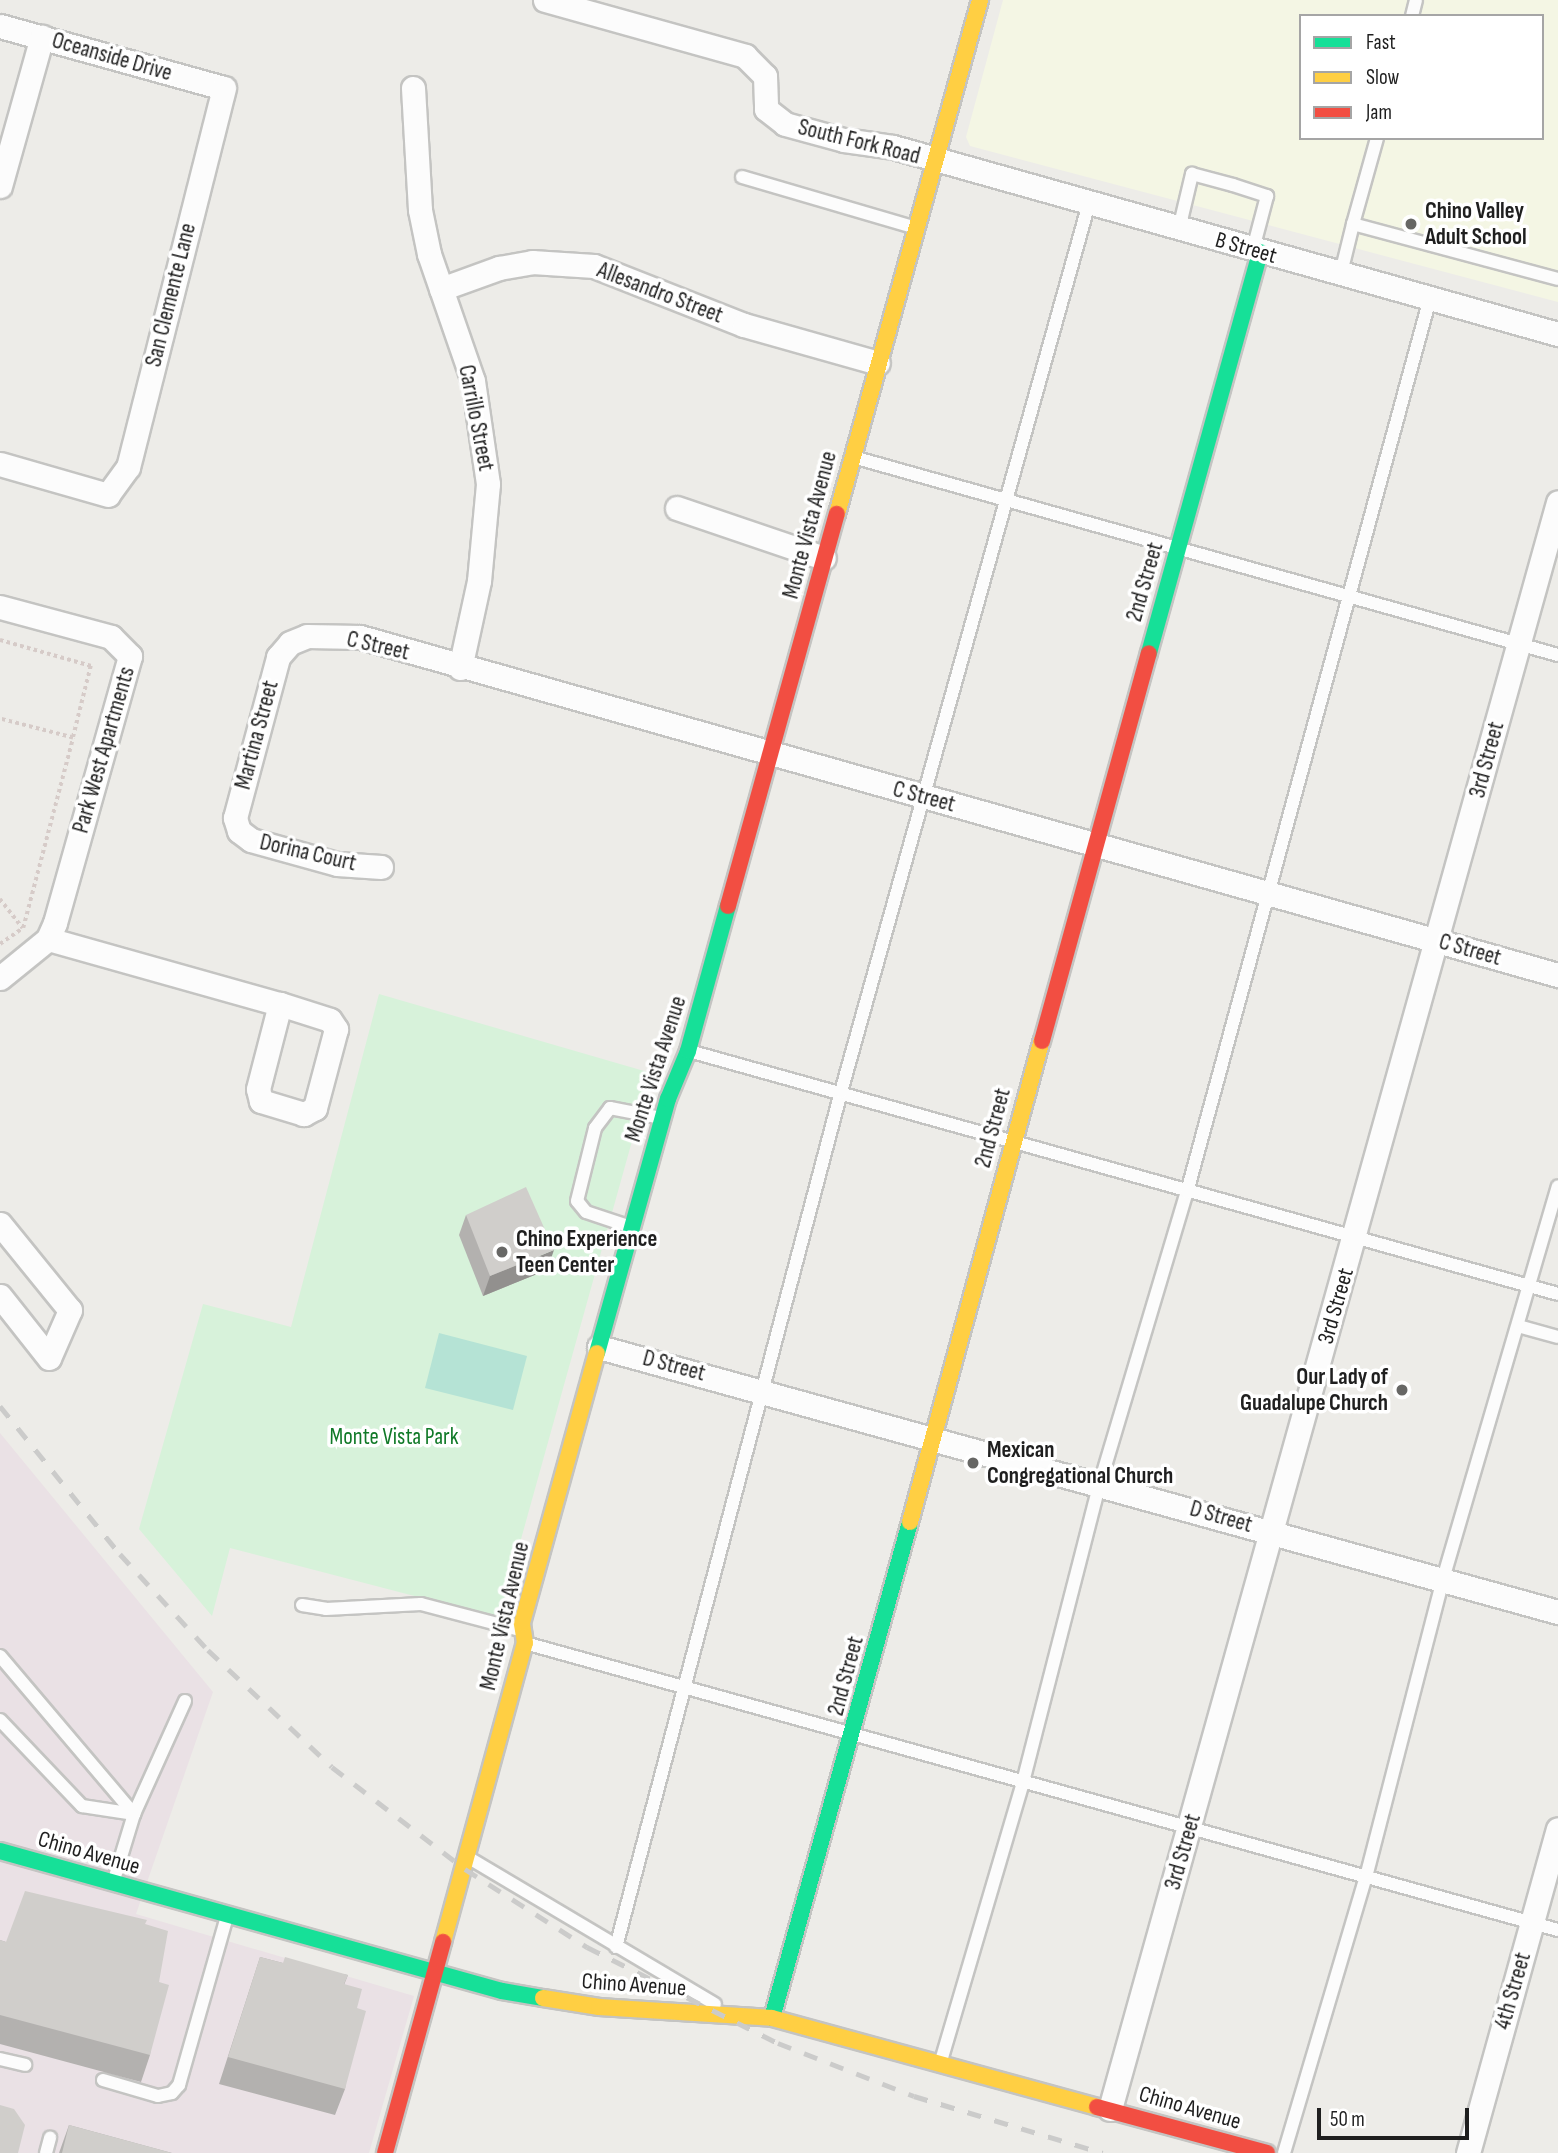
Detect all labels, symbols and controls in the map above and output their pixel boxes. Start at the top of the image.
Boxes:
legend [1299,14,1544,140]
street label: Oceanside Drive [49,27,175,87]
text: Fast [1366,30,1396,55]
text: Slow [1366,65,1399,90]
text: Jam [1366,100,1392,125]
street label: South Fork Road [795,114,923,170]
place label: Chino Valley Adult School [1425,197,1527,251]
marker: Chino Valley Adult School [1403,216,1419,232]
street label: San Clemente Lane [140,220,202,370]
street label: B Street [1212,226,1280,270]
street label: Allesandro Street [593,256,727,330]
street label: Carrillo Street [452,363,500,473]
street label: Monte Vista Avenue [777,448,843,602]
street label: 2nd Street [1121,539,1169,625]
street label: C Street [344,625,412,667]
street label: Park West Apartments [67,664,141,836]
street label: Martina Street [229,678,285,792]
street label: 3rd Street [1464,719,1510,801]
street label: C Street [890,775,958,819]
street label: Dorina Court [257,829,359,877]
street label: C Street [1436,928,1504,972]
street label: Monte Vista Avenue [619,993,693,1145]
street label: 2nd Street [969,1085,1017,1171]
place label: Chino Experience Teen Center [516,1225,657,1279]
marker: Chino Experience Teen Center [494,1244,510,1260]
street label: 3rd Street [1312,1265,1360,1347]
street label: D Street [640,1344,708,1388]
place label: Our Lady of Guadalupe Church [1240,1363,1388,1417]
marker: Our Lady of Guadalupe Church [1394,1382,1410,1398]
park label: Monte Vista Park [330,1423,458,1451]
place label: Mexican Congregational Church [987,1436,1173,1490]
marker: Mexican Congregational Church [965,1455,981,1471]
street label: D Street [1187,1495,1255,1539]
street label: Monte Vista Avenue [475,1539,535,1693]
street label: 2nd Street [822,1633,870,1719]
street label: 3rd Street [1159,1811,1207,1893]
street label: Chino Avenue [35,1825,143,1881]
street label: 4th Street [1489,1949,1537,2033]
street label: Chino Avenue [581,1968,687,2002]
street label: Chino Avenue [1136,2080,1244,2136]
scale bar [1320,2094,1472,2138]
text: 50 m [1330,2107,1365,2132]

